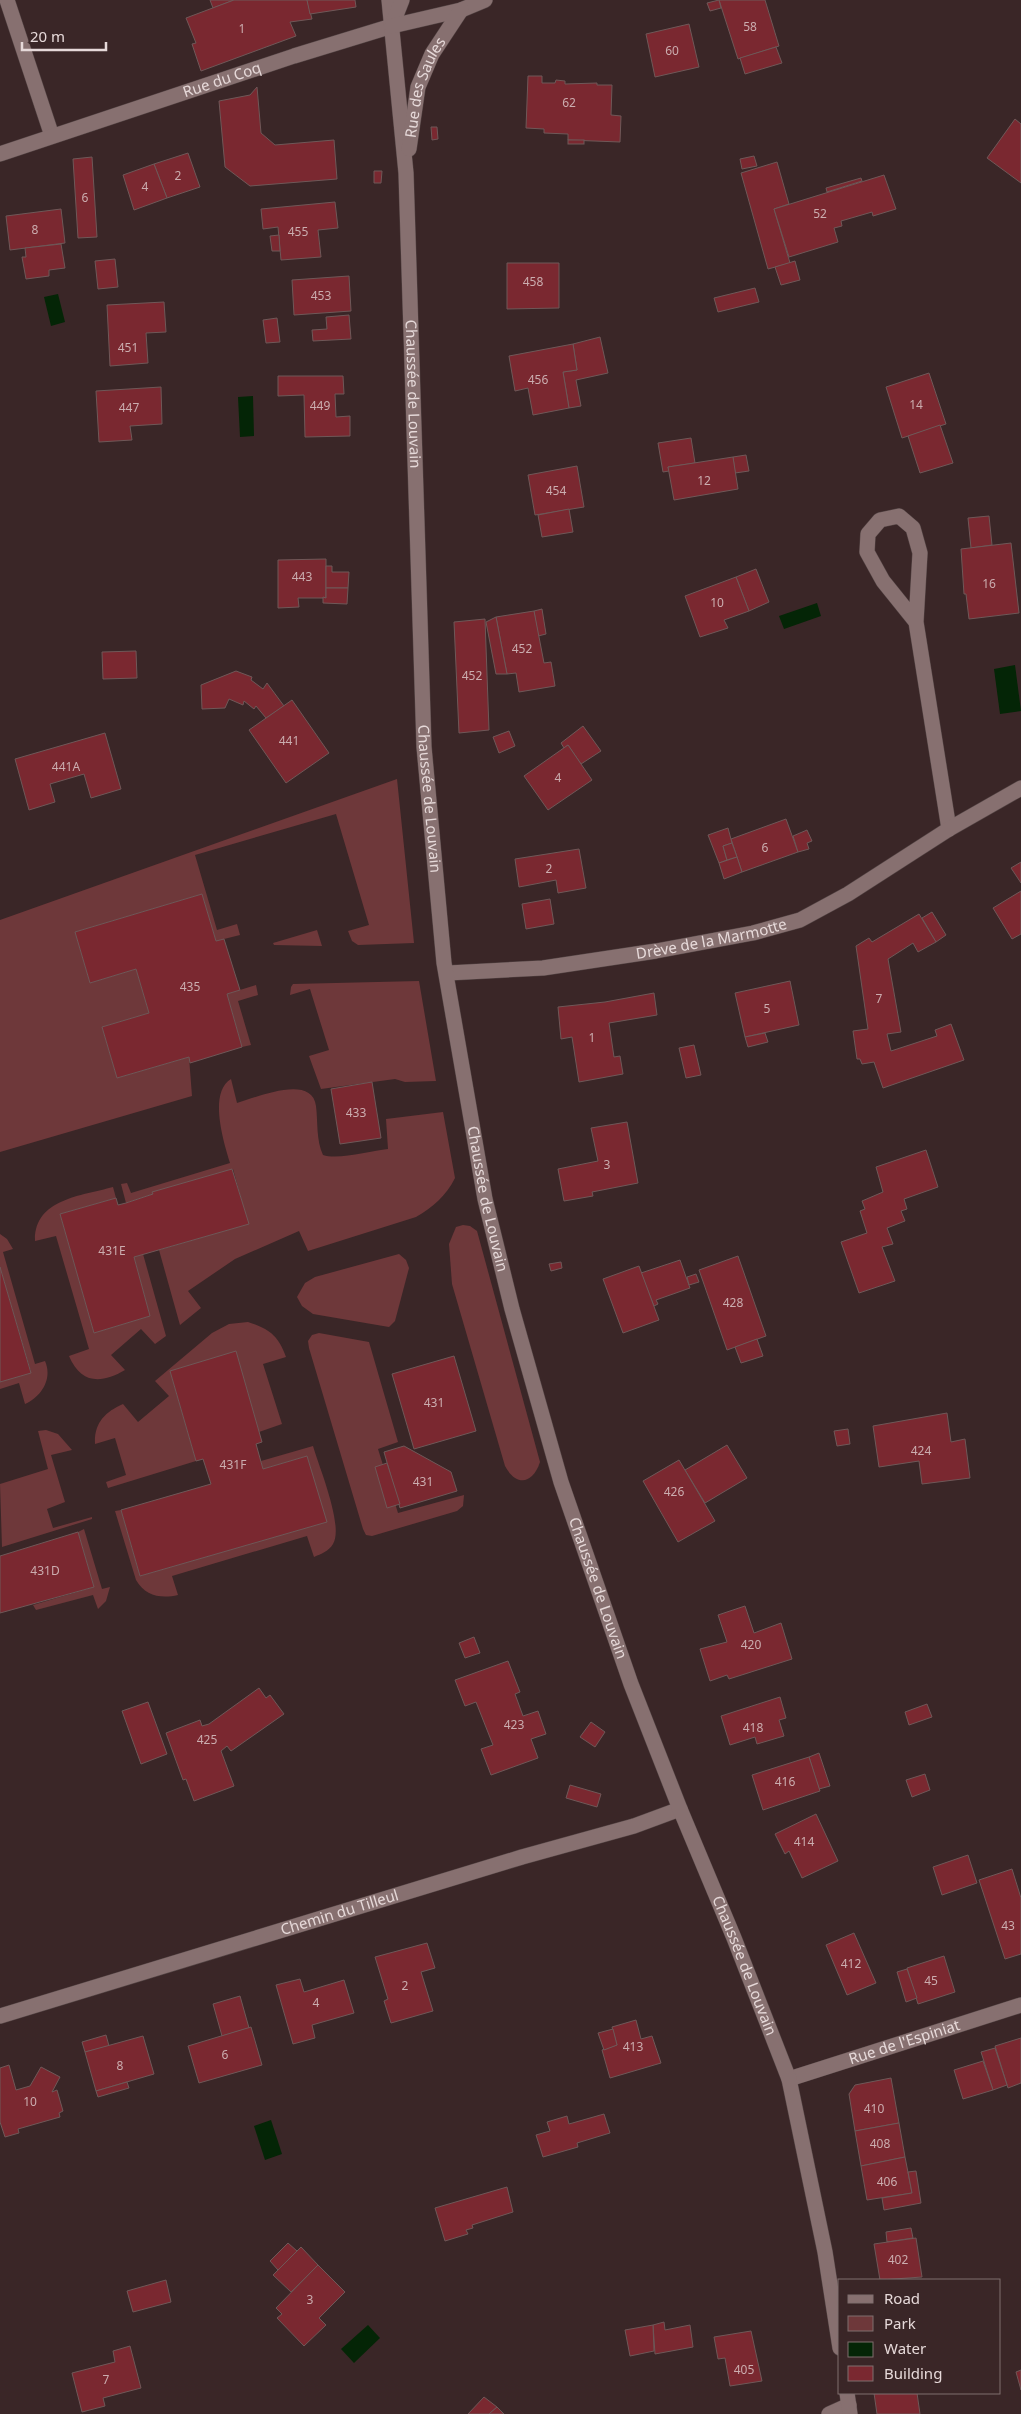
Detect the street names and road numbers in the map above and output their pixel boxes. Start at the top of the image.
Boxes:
street label: Rue des Saules [400,33,449,139]
street label: Rue du Coq [180,57,263,101]
street label: Chaussée de Louvain [402,319,426,469]
street label: Chaussée de Louvain [414,724,447,874]
street label: Drève de la Marmotte [634,913,789,963]
street label: Chaussée de Louvain [463,1124,514,1274]
street label: Chaussée de Louvain [565,1514,633,1661]
street label: Chemin du Tilleul [278,1884,401,1939]
street label: Chaussée de Louvain [708,1892,782,2038]
street label: Rue de l'Espiniat [846,2014,963,2068]

